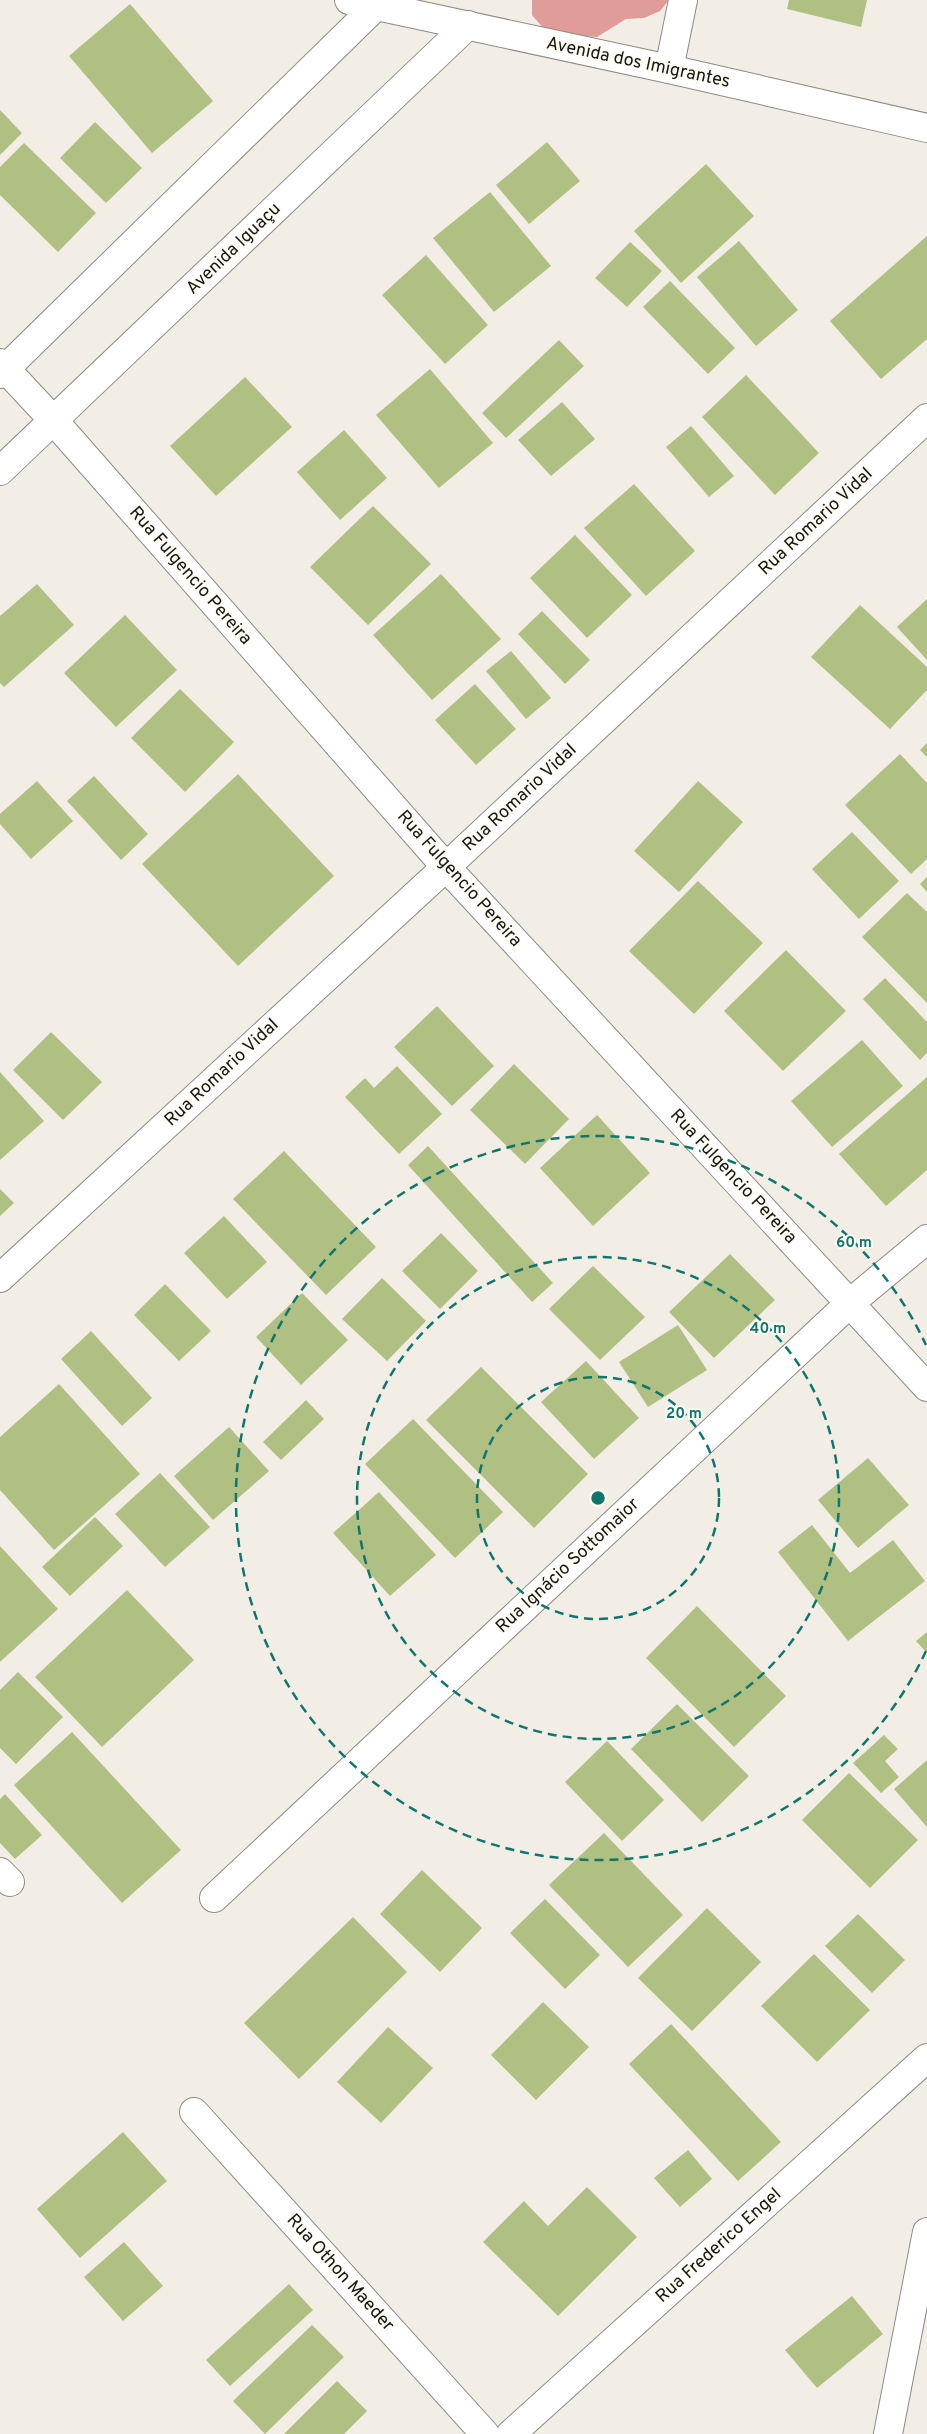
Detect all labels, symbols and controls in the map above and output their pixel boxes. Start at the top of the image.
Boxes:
street label: Avenida dos Imigrantes [544,32,732,94]
street label: Avenida Iguaçu [182,198,286,300]
street label: Rua Romario Vidal [754,463,878,581]
street label: Rua Fulgencio Pereira [123,502,257,650]
street label: Rua Romario Vidal [458,739,582,857]
street label: Rua Fulgencio Pereira [391,806,527,952]
street label: Rua Romario Vidal [160,1014,284,1132]
street label: Rua Fulgencio Pereira [664,1105,802,1249]
text: 60 m [836,1234,872,1253]
text: 40 m [750,1320,786,1339]
text: 20 m [666,1405,702,1424]
centre of rings [589,1489,607,1507]
street label: Rua Ignácio Sottomaior [491,1493,645,1639]
street label: Rua Frederico Engel [651,2183,787,2309]
street label: Rua Othon Maeder [281,2209,399,2337]

